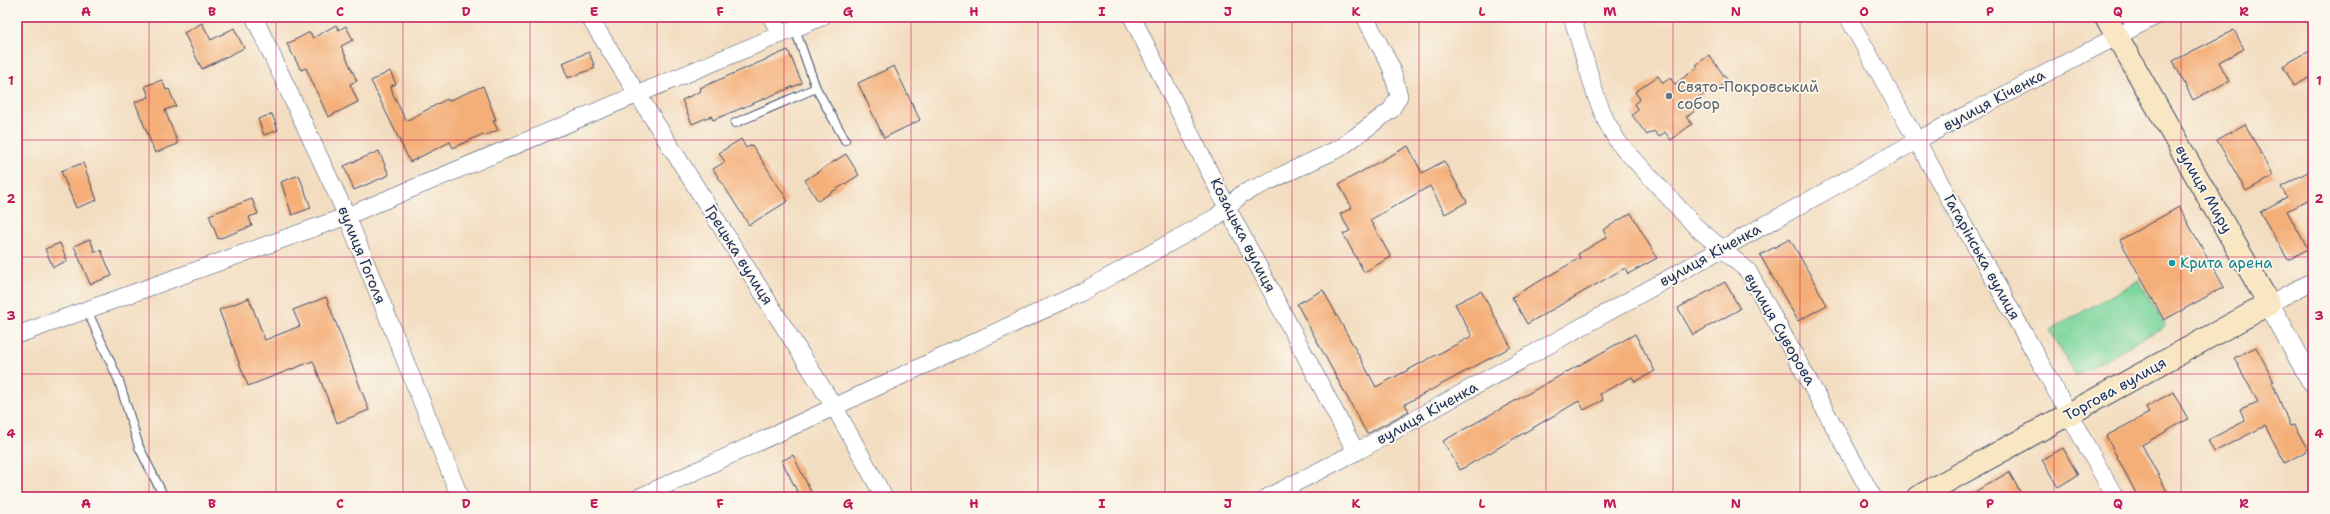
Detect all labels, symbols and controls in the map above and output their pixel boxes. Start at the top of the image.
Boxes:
text: A [81,3,91,20]
text: B [208,3,216,20]
text: C [336,3,344,20]
text: D [461,3,471,20]
text: E [590,3,599,20]
text: F [716,3,724,20]
text: G [843,3,854,20]
text: H [969,3,979,20]
text: I [1098,3,1106,20]
text: J [1224,3,1232,20]
text: K [1352,3,1361,20]
text: L [1478,3,1486,20]
text: M [1603,3,1617,20]
text: N [1731,3,1741,20]
text: O [1859,3,1869,20]
text: P [1986,3,1994,20]
text: Q [2113,3,2123,20]
text: R [2239,3,2249,20]
street label: вулиця Кіченка [1939,64,2049,135]
text: 1 [8,72,14,89]
text: 1 [2316,72,2322,89]
place label: Свято-Покровський собор [1677,77,1819,114]
marker: Свято-Покровський собор [1664,91,1674,101]
street label: вулиця Миру [2171,141,2237,237]
street label: Козацька вулиця [1206,174,1280,296]
text: 2 [6,190,16,207]
text: 2 [2314,190,2324,207]
street label: Гагарінська вулиця [1939,191,2025,323]
street label: Грецька вулиця [700,201,778,309]
street label: вулиця Гоголя [333,203,391,307]
street label: вулиця Кіченка [1656,218,1765,291]
place label: Крита арена [2180,253,2273,273]
marker: Крита арена [2167,258,2177,268]
street label: вулиця Суворова [1740,269,1821,389]
text: 3 [6,307,16,324]
text: 3 [2314,307,2324,324]
street label: Торгова вулиця [2060,352,2170,426]
street label: вулиця Кіченка [1373,376,1482,449]
text: 4 [6,425,16,442]
text: 4 [2314,425,2324,442]
text: A [81,495,91,512]
text: B [208,495,216,512]
text: C [336,495,344,512]
text: D [461,495,471,512]
text: E [590,495,599,512]
text: F [716,495,724,512]
text: G [843,495,854,512]
text: H [969,495,979,512]
text: I [1098,495,1106,512]
text: J [1224,495,1232,512]
text: K [1352,495,1361,512]
text: L [1478,495,1486,512]
text: M [1603,495,1617,512]
text: N [1731,495,1741,512]
text: O [1859,495,1869,512]
text: P [1986,495,1994,512]
text: Q [2113,495,2123,512]
text: R [2239,495,2249,512]

